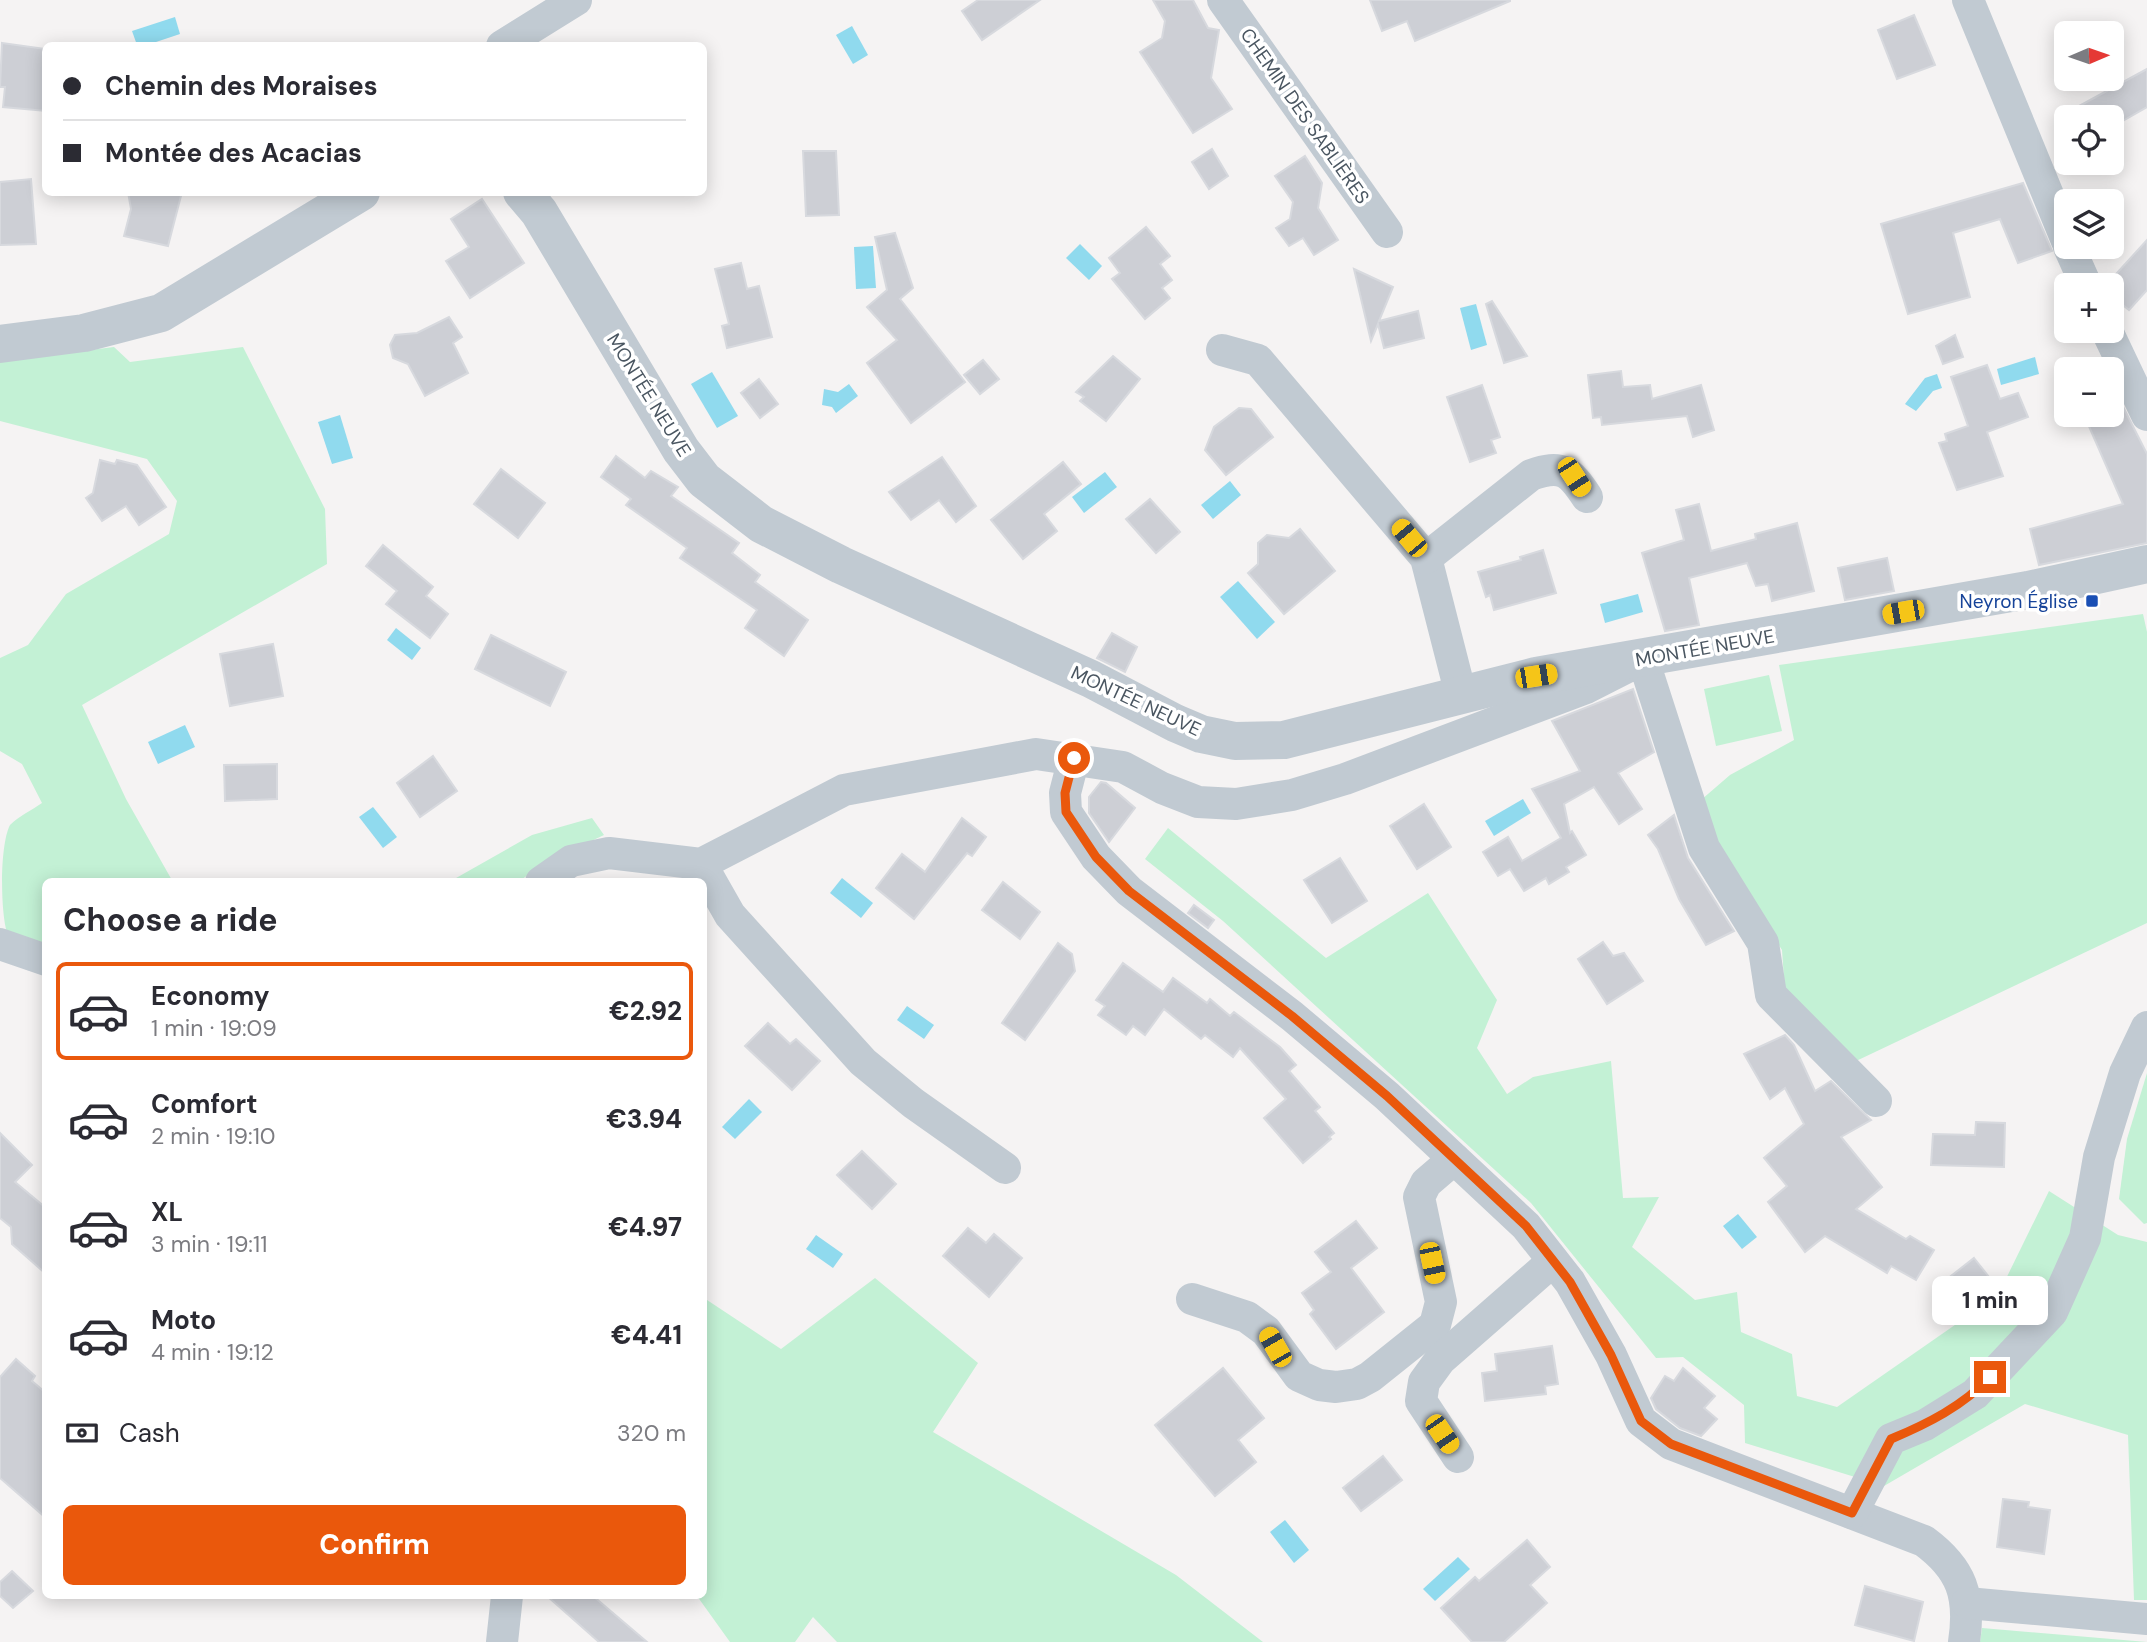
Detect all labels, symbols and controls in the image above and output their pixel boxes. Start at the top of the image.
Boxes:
north arrow [2054,21,2124,91]
map controls [2054,21,2124,427]
street label: CHEMIN DES SABLIÈRES [1235,23,1375,209]
text: Chemin des Moraises [105,69,377,103]
button: locate [2054,105,2124,175]
text: Montée des Acacias [105,136,362,170]
button: layers [2054,189,2124,259]
button: + [2054,273,2124,343]
street label: MONTÉE NEUVE [601,329,697,461]
button: − [2054,357,2124,427]
car [1554,454,1595,500]
car [1388,515,1431,561]
place label: Neyron Église [1960,589,2078,614]
marker: Neyron Église [2084,593,2100,609]
car [1881,598,1926,626]
street label: MONTÉE NEUVE [1634,623,1776,673]
street label: MONTÉE NEUVE [1067,660,1205,742]
car [1514,662,1559,690]
route start [1058,742,1090,774]
text: Choose a ride [63,899,278,941]
text: Economy [151,979,269,1013]
icon: car [67,980,130,1043]
text: €2.92 [609,994,682,1028]
text: 1 min · 19:09 [151,1013,277,1043]
text: Comfort [151,1087,257,1121]
icon: car [67,1088,130,1151]
text: €3.94 [606,1102,682,1136]
text: 2 min · 19:10 [151,1121,276,1151]
text: XL [151,1195,183,1229]
icon: car [67,1196,130,1259]
text: €4.97 [608,1210,682,1244]
text: 3 min · 19:11 [151,1229,267,1259]
car [1418,1240,1447,1286]
callout: 1 min [1932,1276,2048,1324]
text: 1 min [1962,1285,2018,1315]
text: Moto [151,1303,216,1337]
icon: car [67,1304,130,1367]
text: €4.41 [611,1318,682,1352]
car [1256,1324,1295,1370]
text: 4 min · 19:12 [151,1337,274,1367]
route end [1974,1361,2006,1393]
car [1422,1411,1463,1457]
icon: cash [63,1414,101,1452]
text: Cash [119,1416,180,1450]
text: 320 m [617,1418,686,1448]
button: Confirm [63,1505,686,1585]

